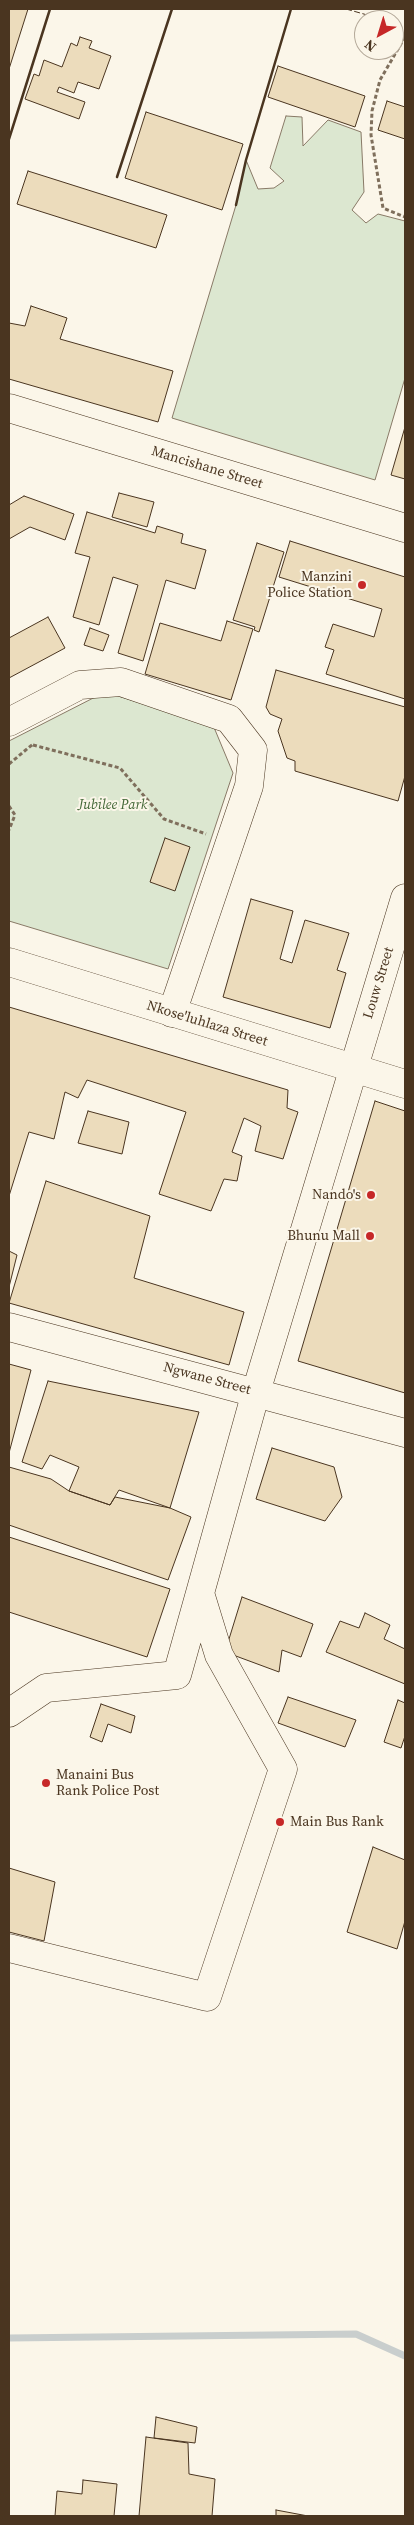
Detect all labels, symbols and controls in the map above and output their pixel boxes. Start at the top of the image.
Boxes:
north arrow [354,10,404,60]
text: N [360,35,380,57]
street label: Mancishane Street [149,443,265,493]
place label: Manzini Police Station [267,569,352,602]
marker: Manzini Police Station [356,579,368,591]
park label: Jubilee Park [79,797,147,813]
street label: Louw Street [360,945,398,1021]
street label: Nkose'luhlaza Street [144,998,270,1050]
place label: Nando's [312,1187,361,1203]
marker: Nando's [365,1189,377,1201]
place label: Bhunu Mall [287,1228,360,1244]
marker: Bhunu Mall [364,1230,376,1242]
street label: Ngwane Street [161,1359,253,1399]
place label: Manaini Bus Rank Police Post [56,1767,159,1800]
marker: Manaini Bus Rank Police Post [40,1777,52,1789]
place label: Main Bus Rank [290,1814,384,1830]
marker: Main Bus Rank [274,1816,286,1828]

